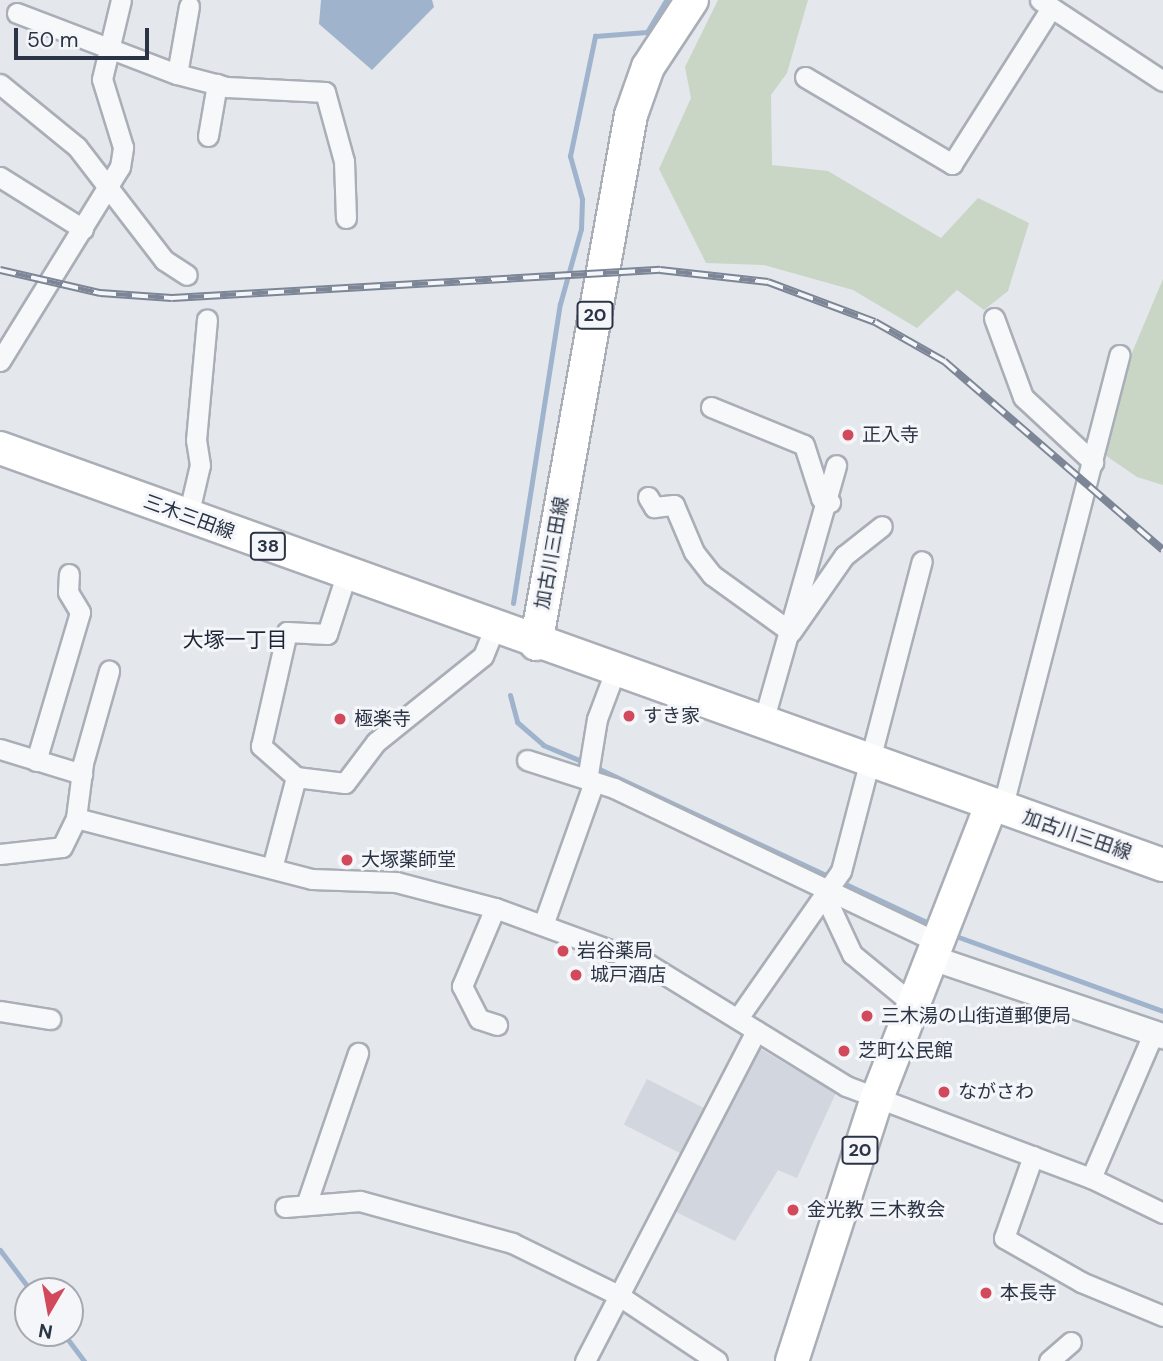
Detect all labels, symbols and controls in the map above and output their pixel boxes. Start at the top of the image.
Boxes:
scale bar [18,14,152,58]
text: 50 m [27,26,78,54]
road number: 20 [576,300,614,330]
place label: 正入寺 [862,424,919,446]
marker: 正入寺 [840,427,856,443]
street label: 三木三田線 [140,490,238,544]
street label: 加古川三田線 [531,495,573,611]
road number: 38 [249,532,287,560]
district label: 大塚一丁目 [183,627,287,653]
place label: すき家 [643,705,700,727]
place label: 極楽寺 [354,708,411,730]
marker: すき家 [621,708,637,724]
marker: 極楽寺 [332,711,348,727]
street label: 加古川三田線 [1019,806,1135,864]
place label: 大塚薬師堂 [361,849,456,871]
marker: 大塚薬師堂 [339,852,355,868]
place label: 岩谷薬局 [577,940,653,962]
marker: 岩谷薬局 [555,943,571,959]
place label: 城戸酒店 [590,964,666,986]
marker: 城戸酒店 [568,967,584,983]
place label: 三木湯の山街道郵便局 [881,1005,1071,1027]
marker: 三木湯の山街道郵便局 [859,1008,875,1024]
place label: 芝町公民館 [858,1040,953,1062]
marker: 芝町公民館 [836,1043,852,1059]
place label: ながさわ [958,1081,1034,1103]
marker: ながさわ [936,1084,952,1100]
road number: 20 [841,1135,879,1164]
place label: 金光教 三木教会 [807,1199,945,1221]
marker: 金光教 三木教会 [785,1202,801,1218]
north arrow [14,1277,84,1347]
place label: 本長寺 [1000,1282,1057,1304]
marker: 本長寺 [978,1285,994,1301]
text: N [37,1318,55,1345]

